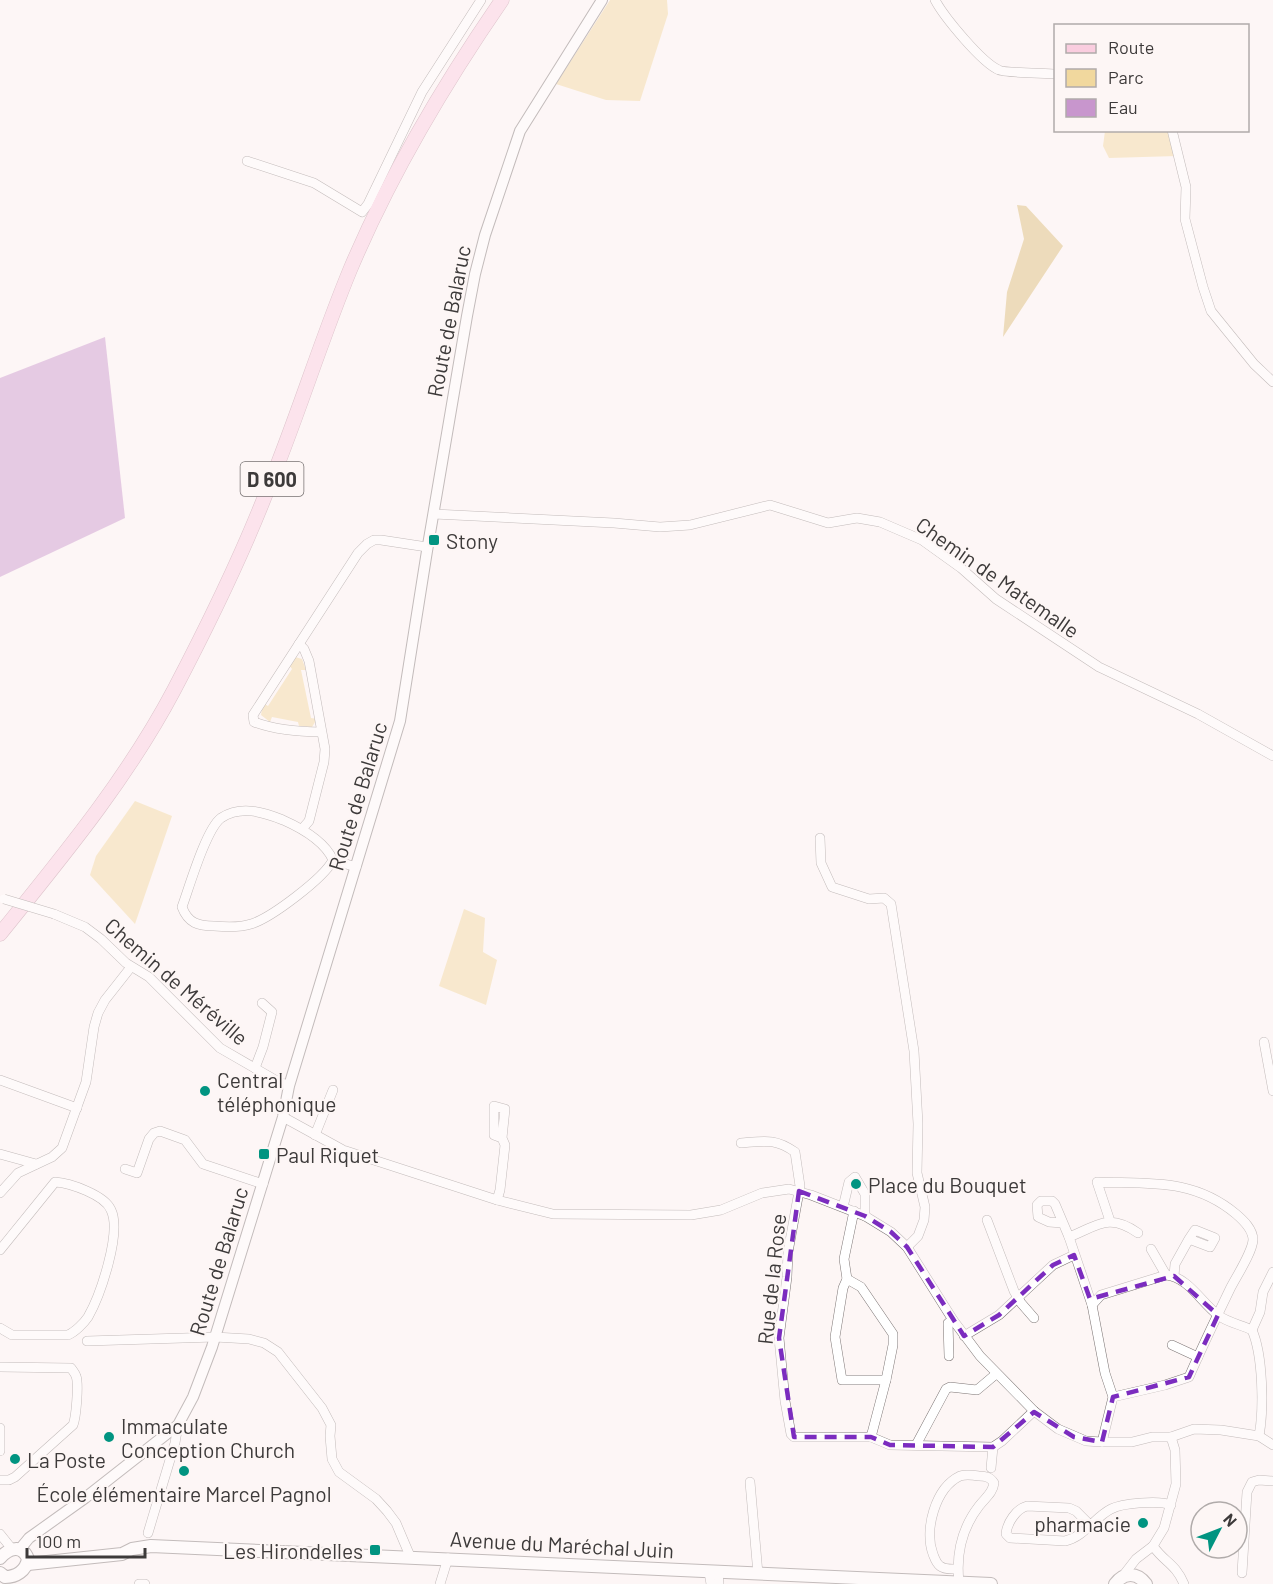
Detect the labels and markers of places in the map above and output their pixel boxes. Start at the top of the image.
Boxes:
place label: Stony [446,528,498,553]
marker: Stony [427,533,441,547]
place label: Central téléphonique [217,1067,336,1116]
marker: Central téléphonique [198,1084,212,1098]
place label: Paul Riquet [276,1142,379,1167]
marker: Paul Riquet [257,1147,271,1161]
place label: Place du Bouquet [868,1172,1027,1197]
marker: Place du Bouquet [849,1177,863,1191]
place label: Immaculate Conception Church [121,1413,295,1462]
marker: Immaculate Conception Church [102,1430,116,1444]
place label: La Poste [27,1447,106,1472]
marker: La Poste [8,1452,22,1466]
marker: École élémentaire Marcel Pagnol [177,1464,191,1478]
place label: École élémentaire Marcel Pagnol [37,1481,332,1506]
place label: pharmacie [1034,1511,1131,1536]
marker: pharmacie [1136,1516,1150,1530]
place label: Les Hirondelles [223,1538,363,1563]
marker: Les Hirondelles [368,1543,382,1557]

